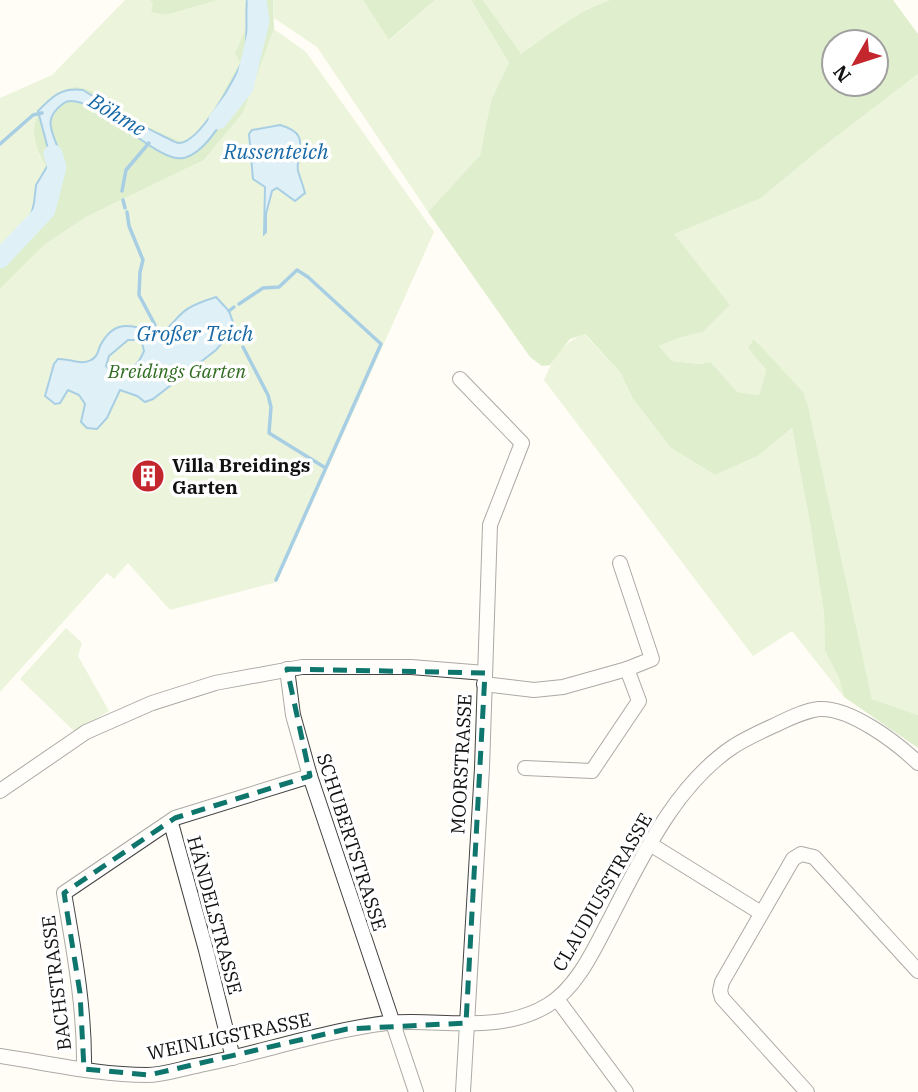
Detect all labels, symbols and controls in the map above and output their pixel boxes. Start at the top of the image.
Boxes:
north arrow [820,28,890,98]
text: N [828,60,856,87]
water label: Böhme [83,86,152,142]
water label: Russenteich [222,137,329,165]
water label: Großer Teich [137,319,254,347]
park label: Breidings Garten [107,359,246,383]
place label: Villa Breidings Garten [172,453,310,499]
building icon: Villa Breidings Garten [129,457,167,495]
street label: MOORSTRASSE [445,693,477,835]
street label: SCHUBERTSTRASSE [312,750,392,934]
street label: CLAUDIUSSTRASSE [547,808,657,976]
street label: HÄNDELSTRASSE [182,833,248,997]
street label: BACHSTRASSE [36,914,76,1052]
street label: WEINLIGSTRASSE [145,1007,313,1065]

